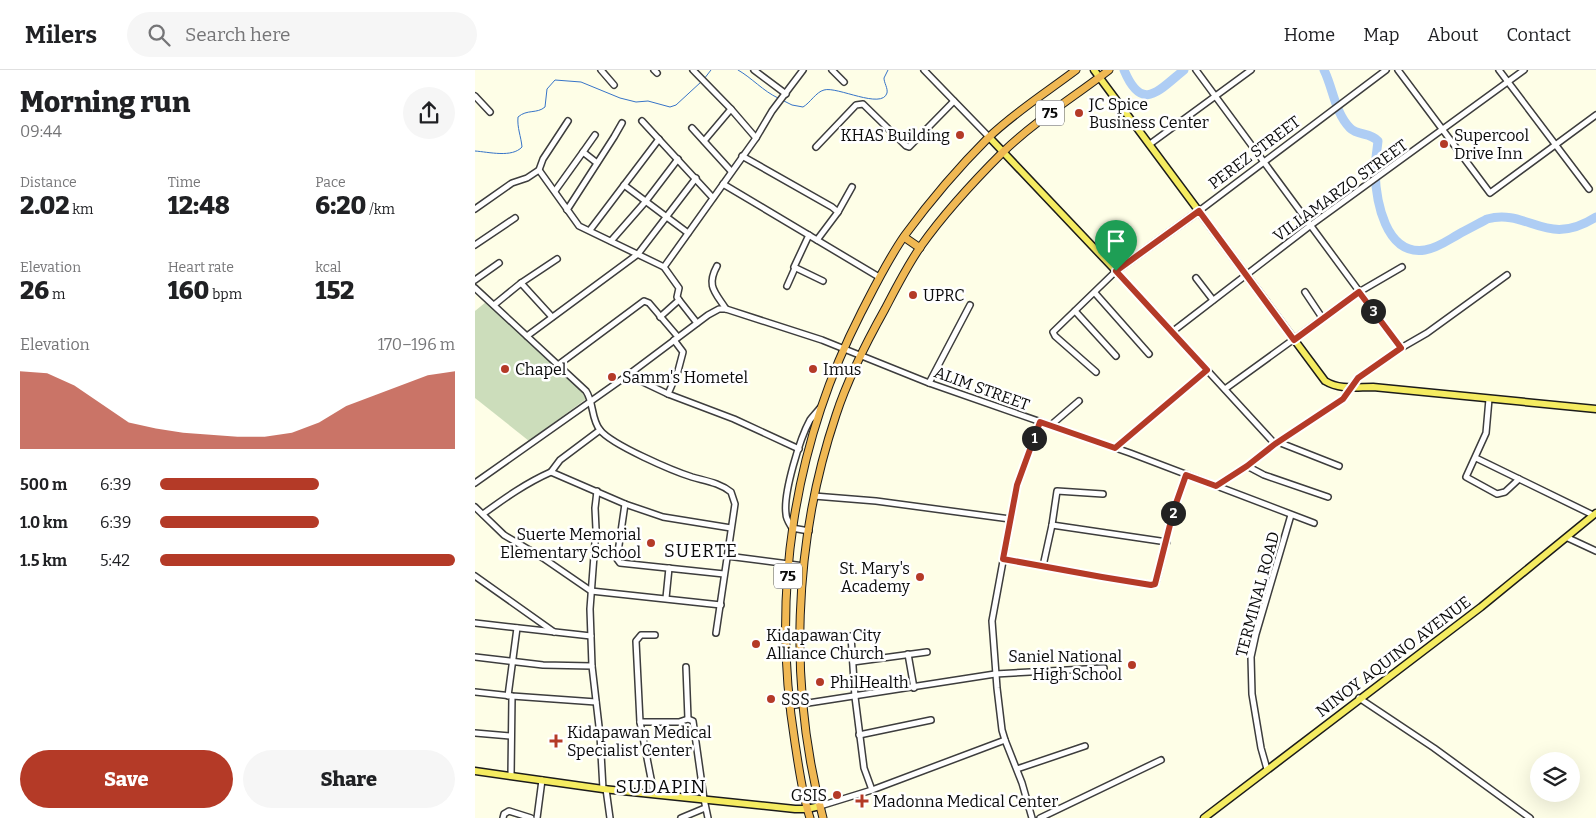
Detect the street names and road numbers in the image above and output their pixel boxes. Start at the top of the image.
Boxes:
road number: 75 [1036,100,1064,126]
street label: PEREZ STREET [1205,112,1304,193]
street label: VILLAMARZO STREET [1269,135,1411,245]
street label: ALIM STREET [932,362,1032,414]
street label: TERMINAL ROAD [1232,530,1283,659]
road number: 75 [774,564,802,588]
street label: NINOY AQUINO AVENUE [1312,592,1474,721]

